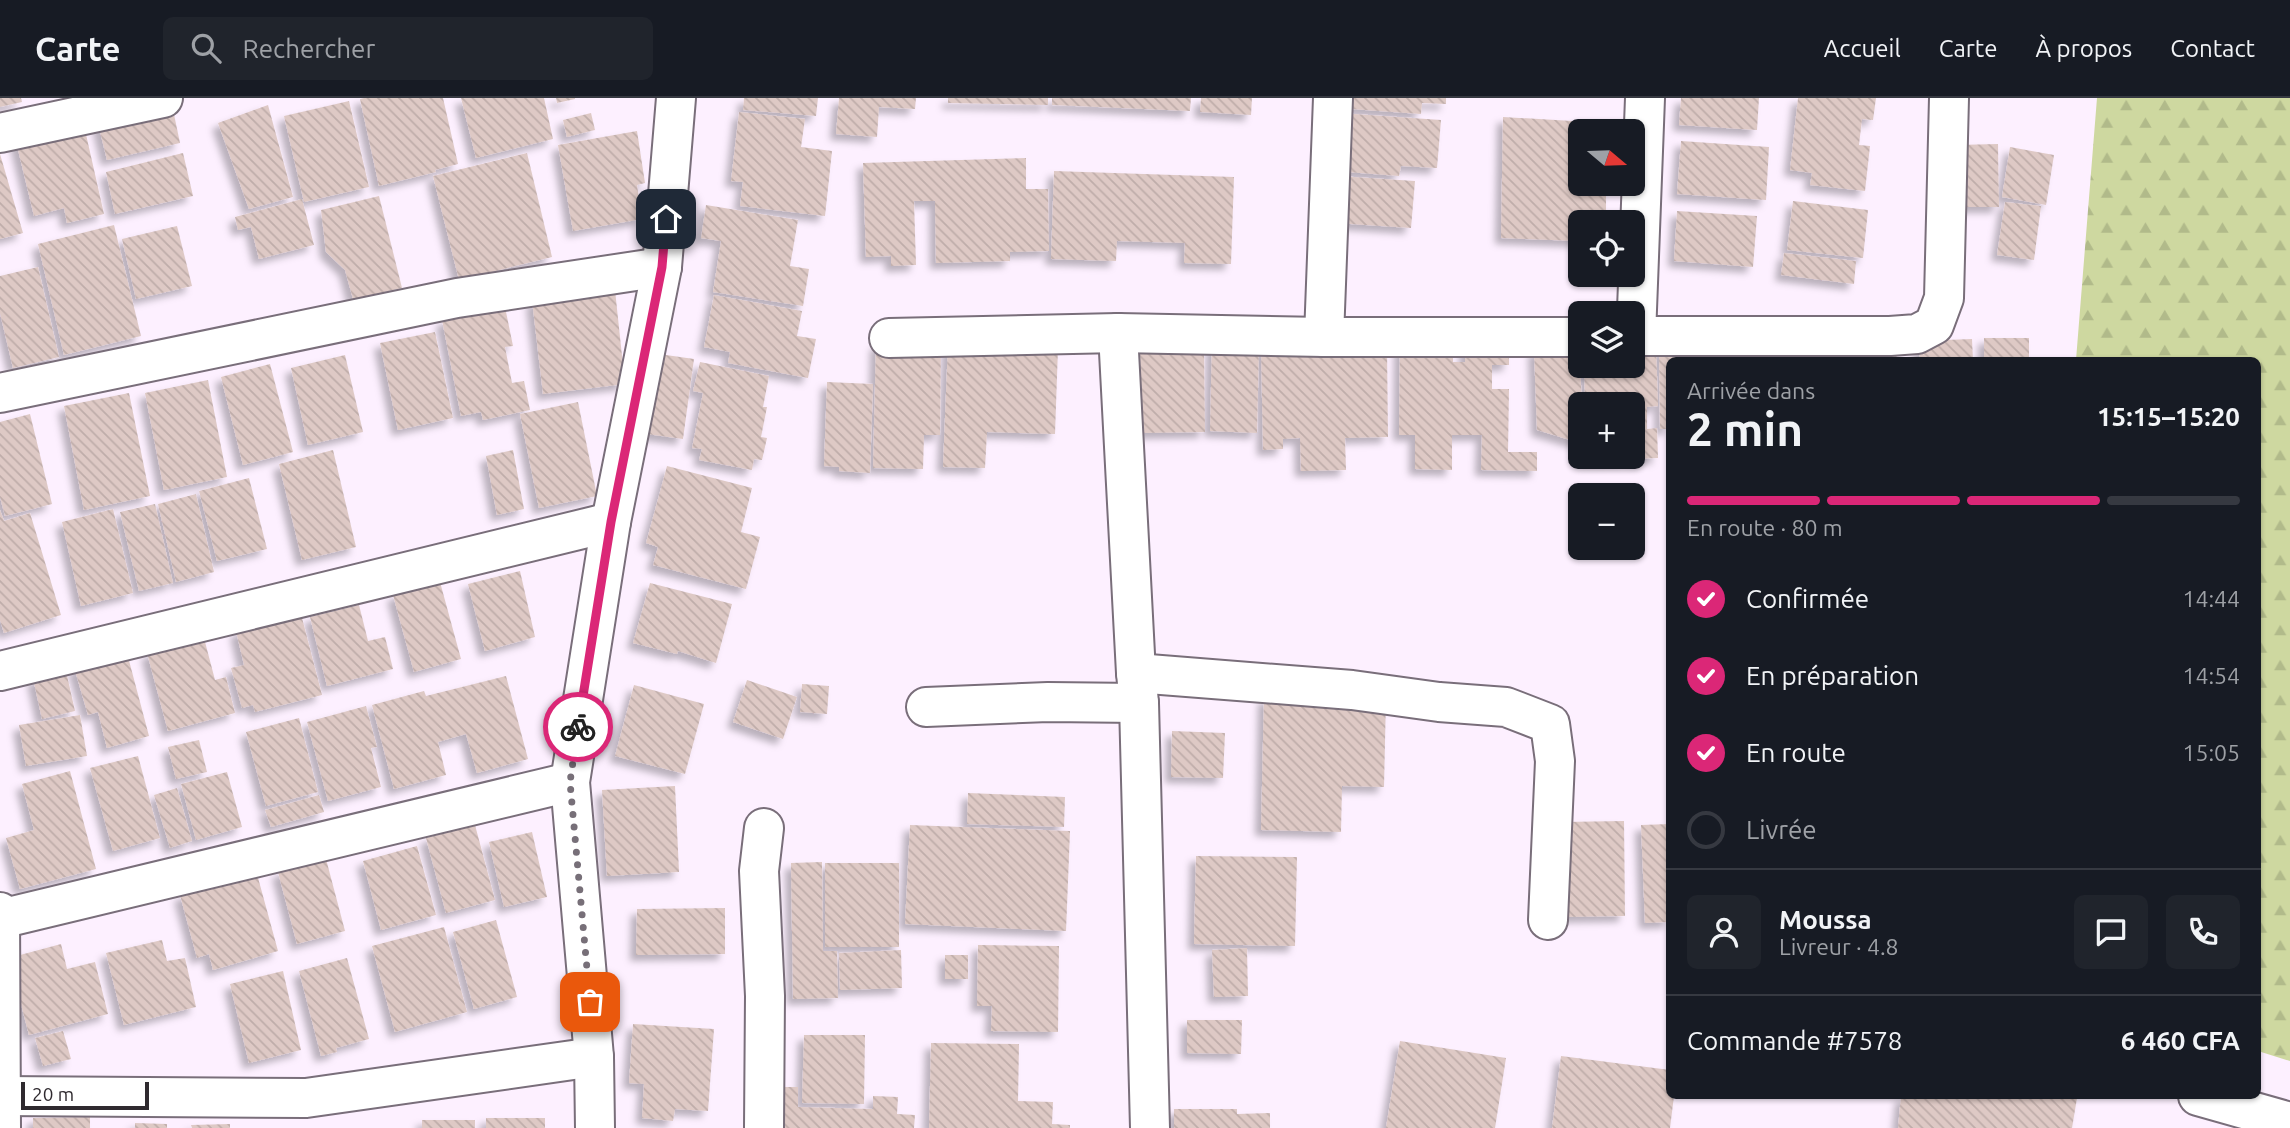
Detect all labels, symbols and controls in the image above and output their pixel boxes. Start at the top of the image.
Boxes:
search box [163,17,653,80]
icon: search [187,29,225,67]
text: Carte [35,30,121,67]
text: Rechercher [243,34,375,63]
text: Accueil [1824,35,1901,62]
text: Carte [1939,35,1998,62]
text: À propos [2036,35,2132,62]
text: Contact [2170,35,2255,62]
north arrow [1568,119,1645,196]
map controls [1568,119,1645,560]
pin [636,189,696,249]
icon: home [647,200,685,238]
button: locate [1568,210,1645,287]
button: layers [1568,301,1645,378]
text: Arrivée dans [1687,378,1815,403]
button: + [1568,392,1645,469]
text: 15:15–15:20 [2097,402,2240,431]
text: 2 min [1687,403,1803,455]
button: − [1568,483,1645,560]
text: En route · 80 m [1687,515,1843,540]
icon: check [1687,580,1725,618]
text: Confirmée [1746,584,1869,613]
text: 14:44 [2182,586,2240,611]
icon: check [1687,657,1725,695]
text: En préparation [1746,661,1919,690]
text: 14:54 [2182,663,2240,688]
courier [543,692,613,762]
icon: bike [559,708,597,746]
icon: check [1687,734,1725,772]
text: En route [1746,738,1846,767]
text: 15:05 [2182,740,2240,765]
text: Livrée [1746,815,1817,844]
button: person [1687,895,1761,969]
button: chat [2074,895,2148,969]
button: phone [2166,895,2240,969]
text: Moussa [1779,905,1872,934]
text: Livreur · 4.8 [1779,934,1899,959]
pin [560,972,620,1032]
icon: bag [571,983,609,1021]
text: Commande #7578 [1687,1026,1903,1055]
text: 6 460 CFA [2121,1026,2240,1055]
scale bar [21,1079,149,1111]
text: 20 m [32,1083,74,1105]

